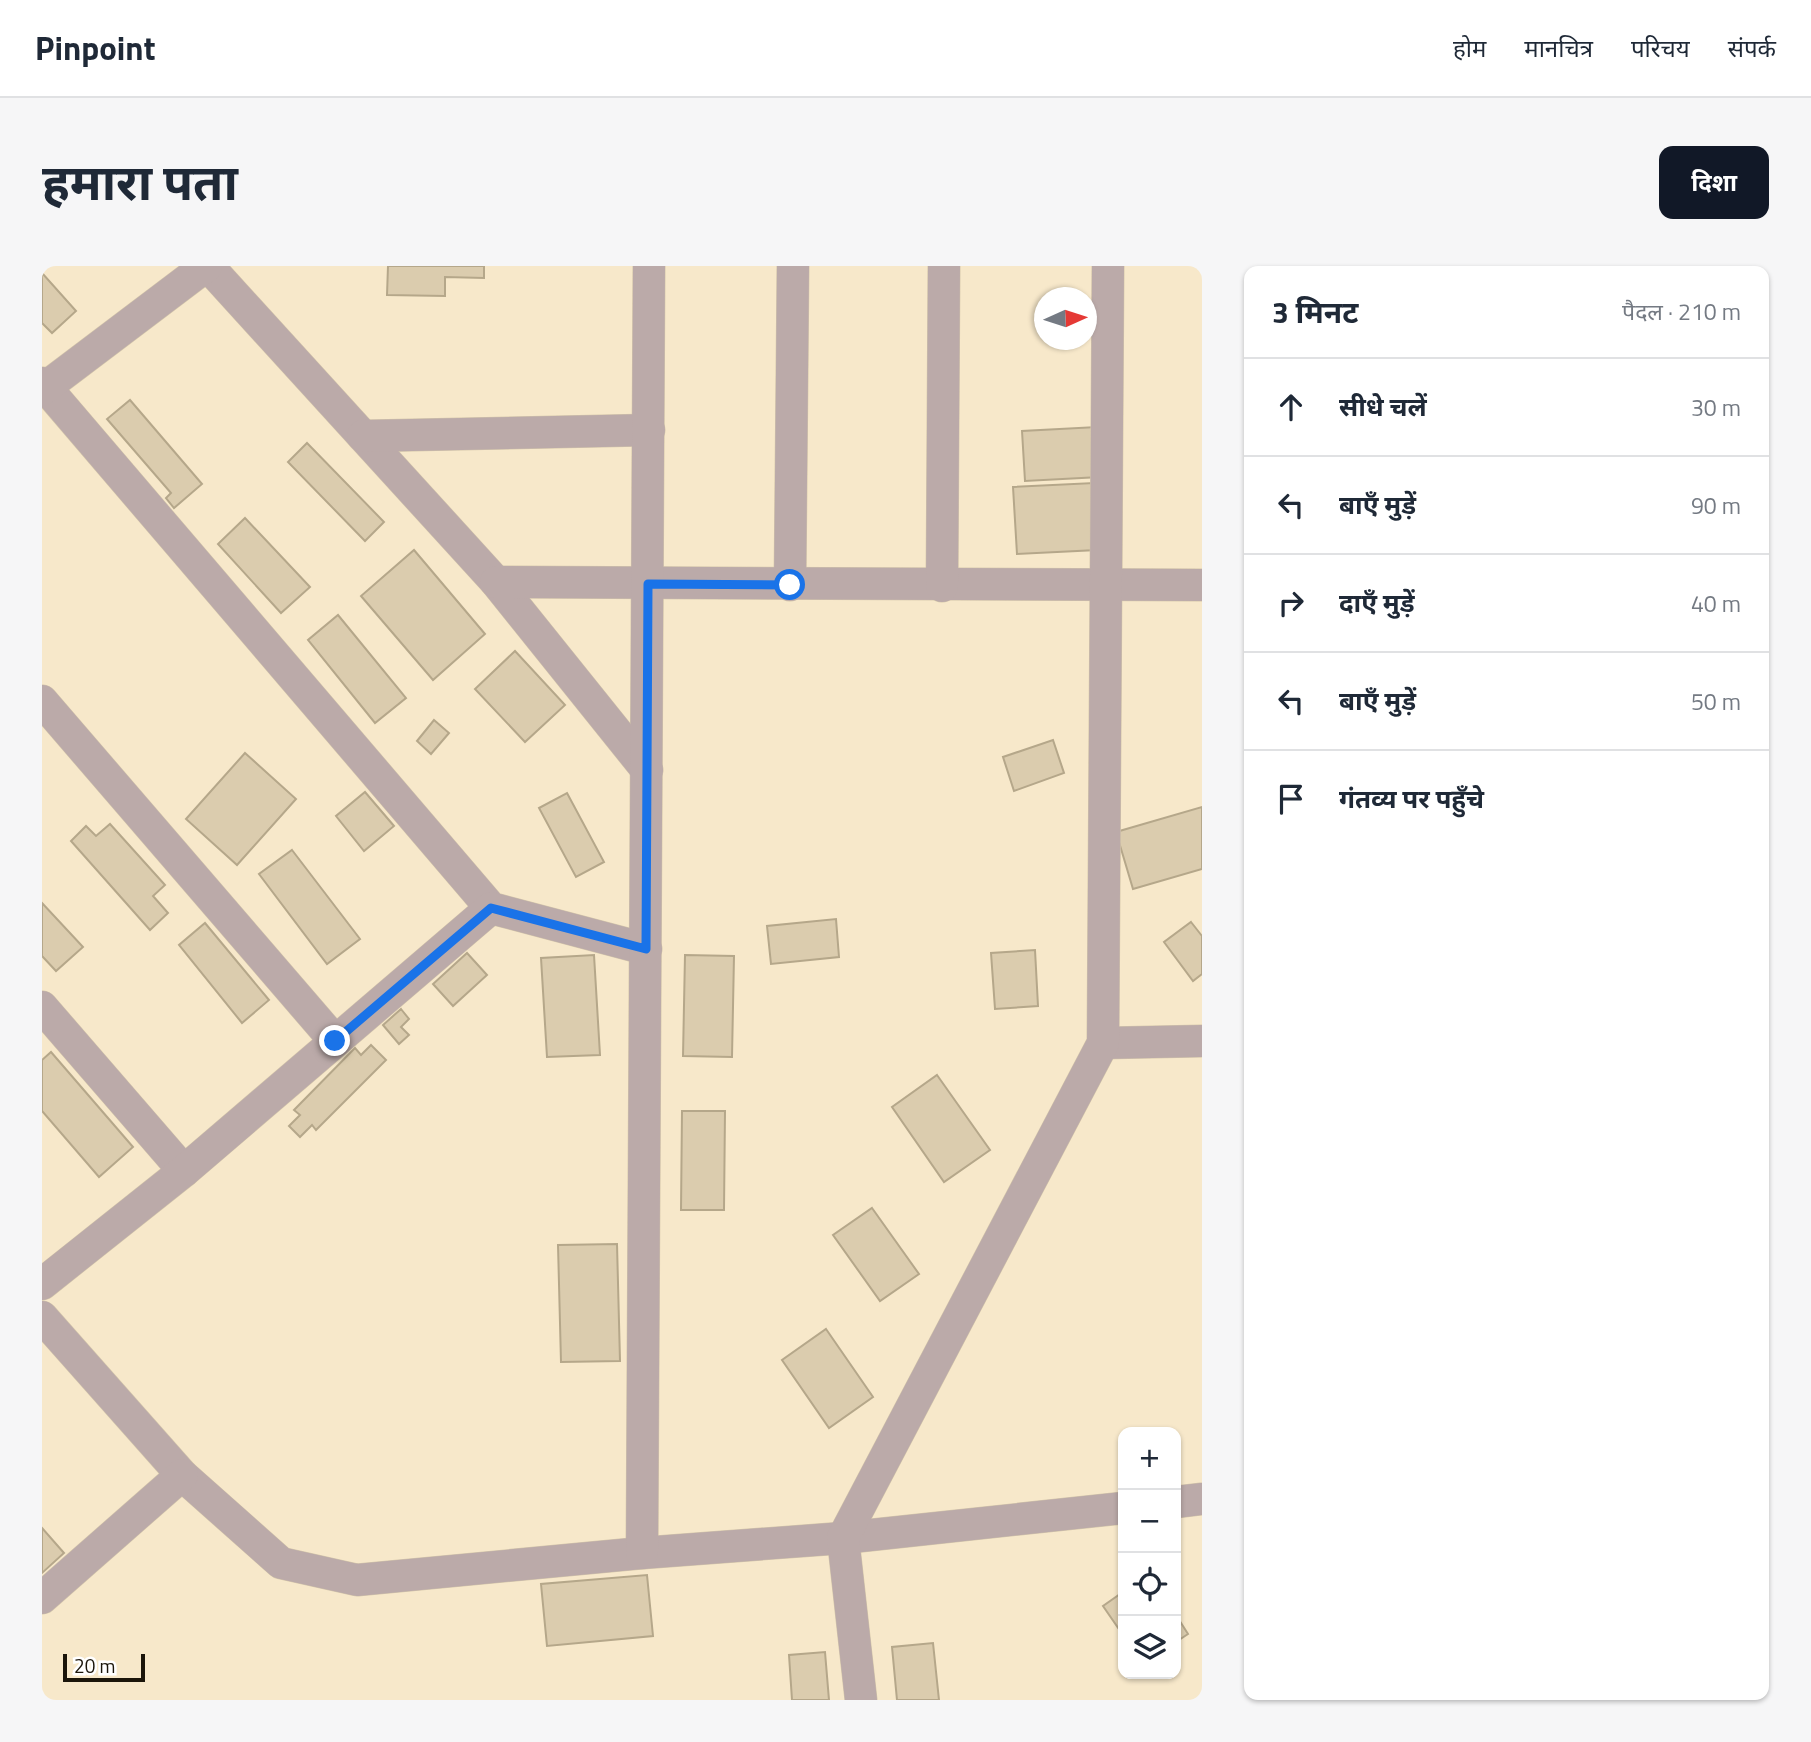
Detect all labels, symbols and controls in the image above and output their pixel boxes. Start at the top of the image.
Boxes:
text: Pinpoint [35,23,155,73]
text: होम [1453,30,1486,66]
text: मानचित्र [1524,30,1593,66]
text: परिचय [1631,30,1690,66]
text: संपर्क [1728,30,1776,66]
text: हमारा पता [42,144,238,219]
button: दिशा [1659,146,1769,219]
north arrow [1034,287,1097,350]
text: 3 मिनट [1272,289,1358,335]
text: पैदल · 210 m [1622,294,1741,329]
text: सीधे चलें [1339,387,1427,426]
icon: ahead [1272,388,1310,426]
text: 30 m [1691,390,1741,425]
text: बाएँ मुड़ें [1339,485,1416,524]
icon: left [1272,486,1310,524]
text: 90 m [1691,488,1741,523]
route start [774,569,805,600]
text: दाएँ मुड़ें [1339,583,1415,622]
icon: right [1272,584,1310,622]
text: 40 m [1691,586,1741,621]
text: बाएँ मुड़ें [1339,681,1416,720]
icon: left [1272,682,1310,720]
text: 50 m [1691,684,1741,719]
text: गंतव्य पर पहुँचे [1339,779,1484,818]
icon: arrive [1272,780,1310,818]
route end [319,1025,350,1056]
map controls [1118,1427,1181,1679]
button: + [1118,1427,1181,1490]
button: − [1118,1490,1181,1553]
button: locate [1118,1553,1181,1616]
button: layers [1118,1616,1181,1679]
scale bar [63,1651,145,1683]
text: 20 m [74,1651,115,1680]

